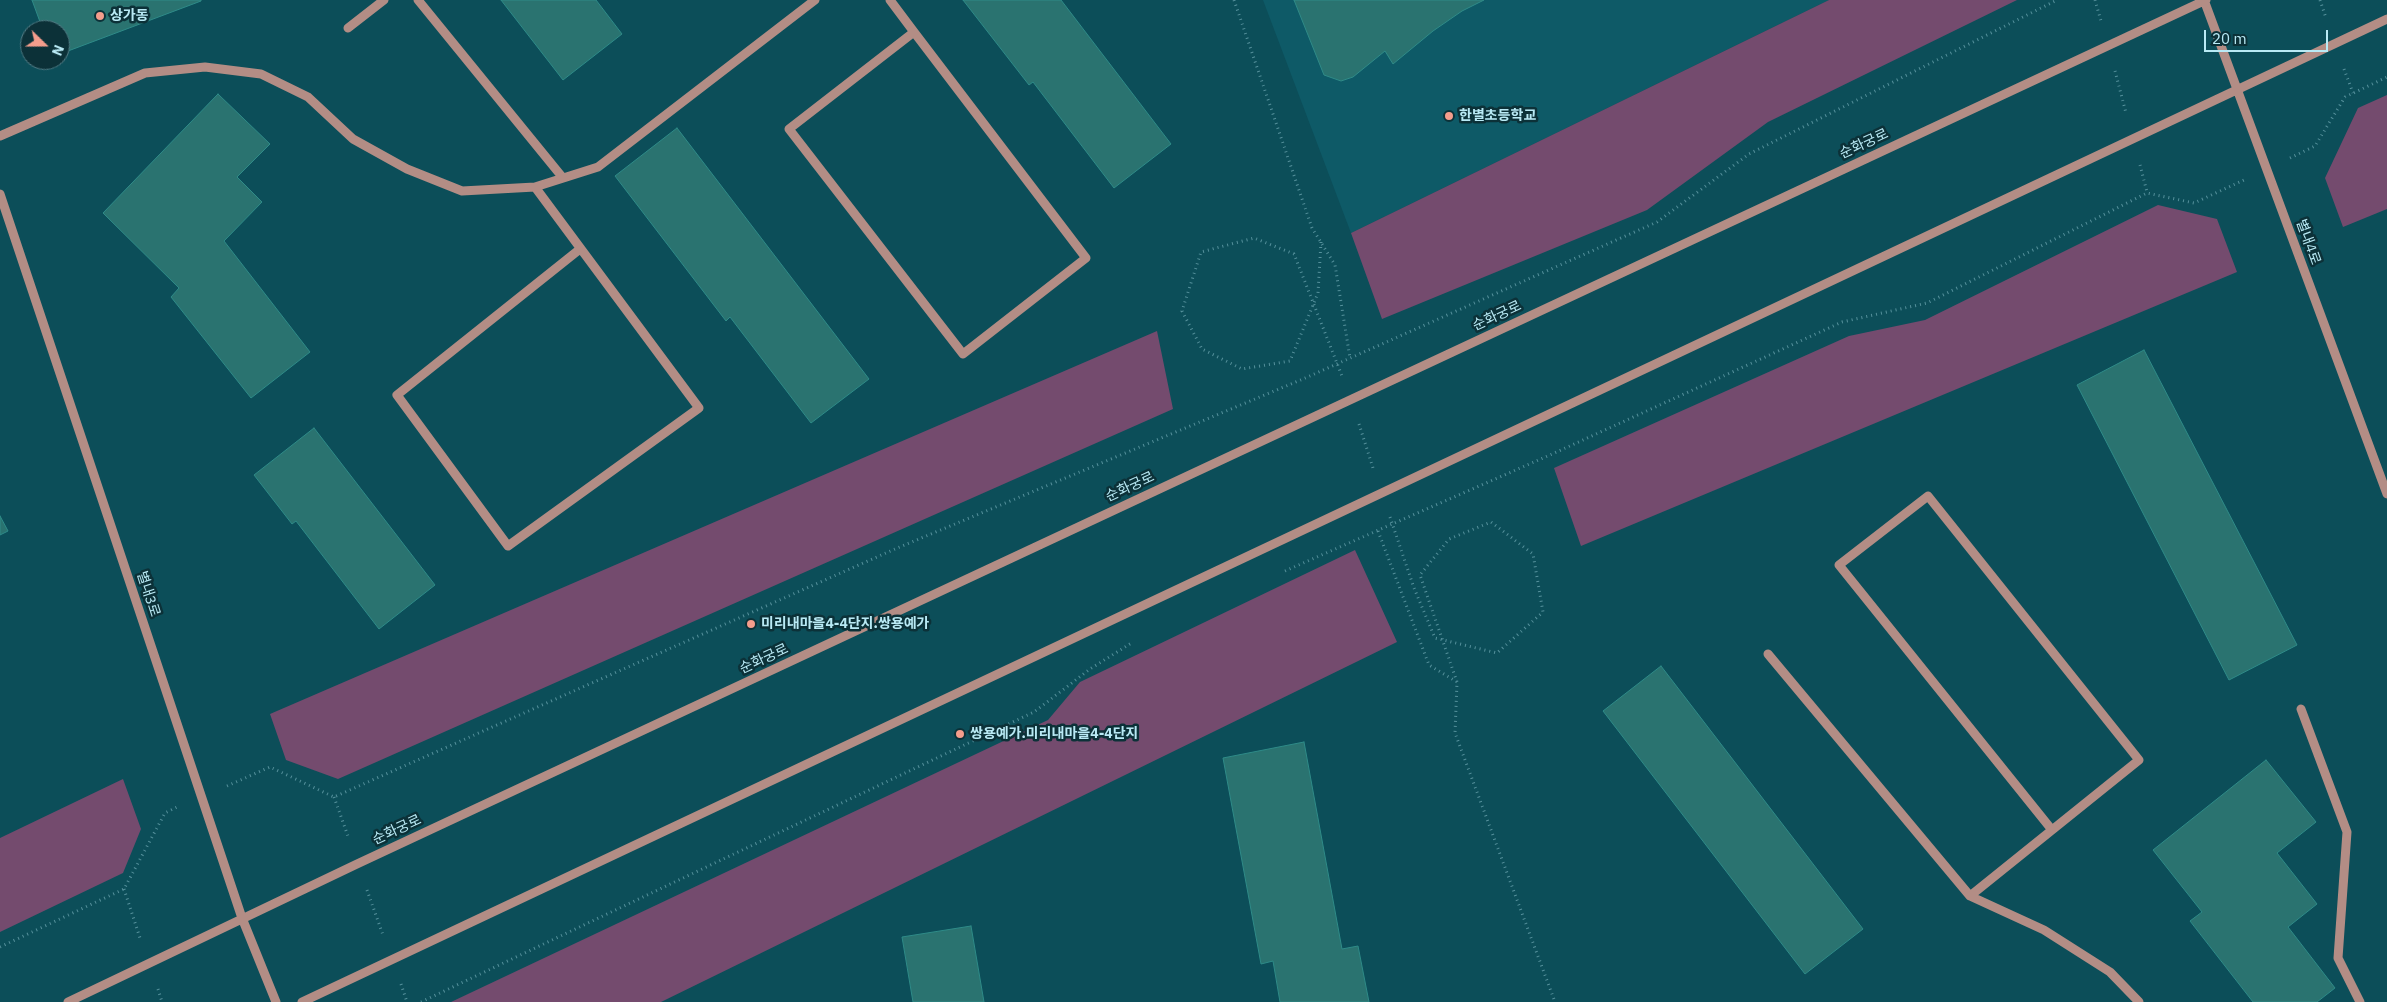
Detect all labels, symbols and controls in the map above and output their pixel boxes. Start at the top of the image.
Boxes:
place label: 상가동 [110,8,149,24]
marker: 상가동 [94,10,106,22]
north arrow [20,20,70,70]
scale bar [2207,20,2331,52]
text: 20 m [2212,29,2247,48]
text: N [48,42,68,58]
place label: 한별초등학교 [1459,108,1536,124]
marker: 한별초등학교 [1443,110,1455,122]
street label: 순화궁로 [1837,126,1891,162]
street label: 별내4로 [2292,217,2324,267]
street label: 순화궁로 [1470,298,1524,334]
street label: 순화궁로 [1103,469,1157,505]
street label: 별내3로 [133,569,163,619]
place label: 미리내마을4-4단지.쌍용예가 [761,616,929,632]
marker: 미리내마을4-4단지.쌍용예가 [745,618,757,630]
street label: 순화궁로 [737,641,791,677]
place label: 쌍용예가.미리내마을4-4단지 [970,726,1138,742]
marker: 쌍용예가.미리내마을4-4단지 [954,728,966,740]
street label: 순화궁로 [370,812,424,848]

